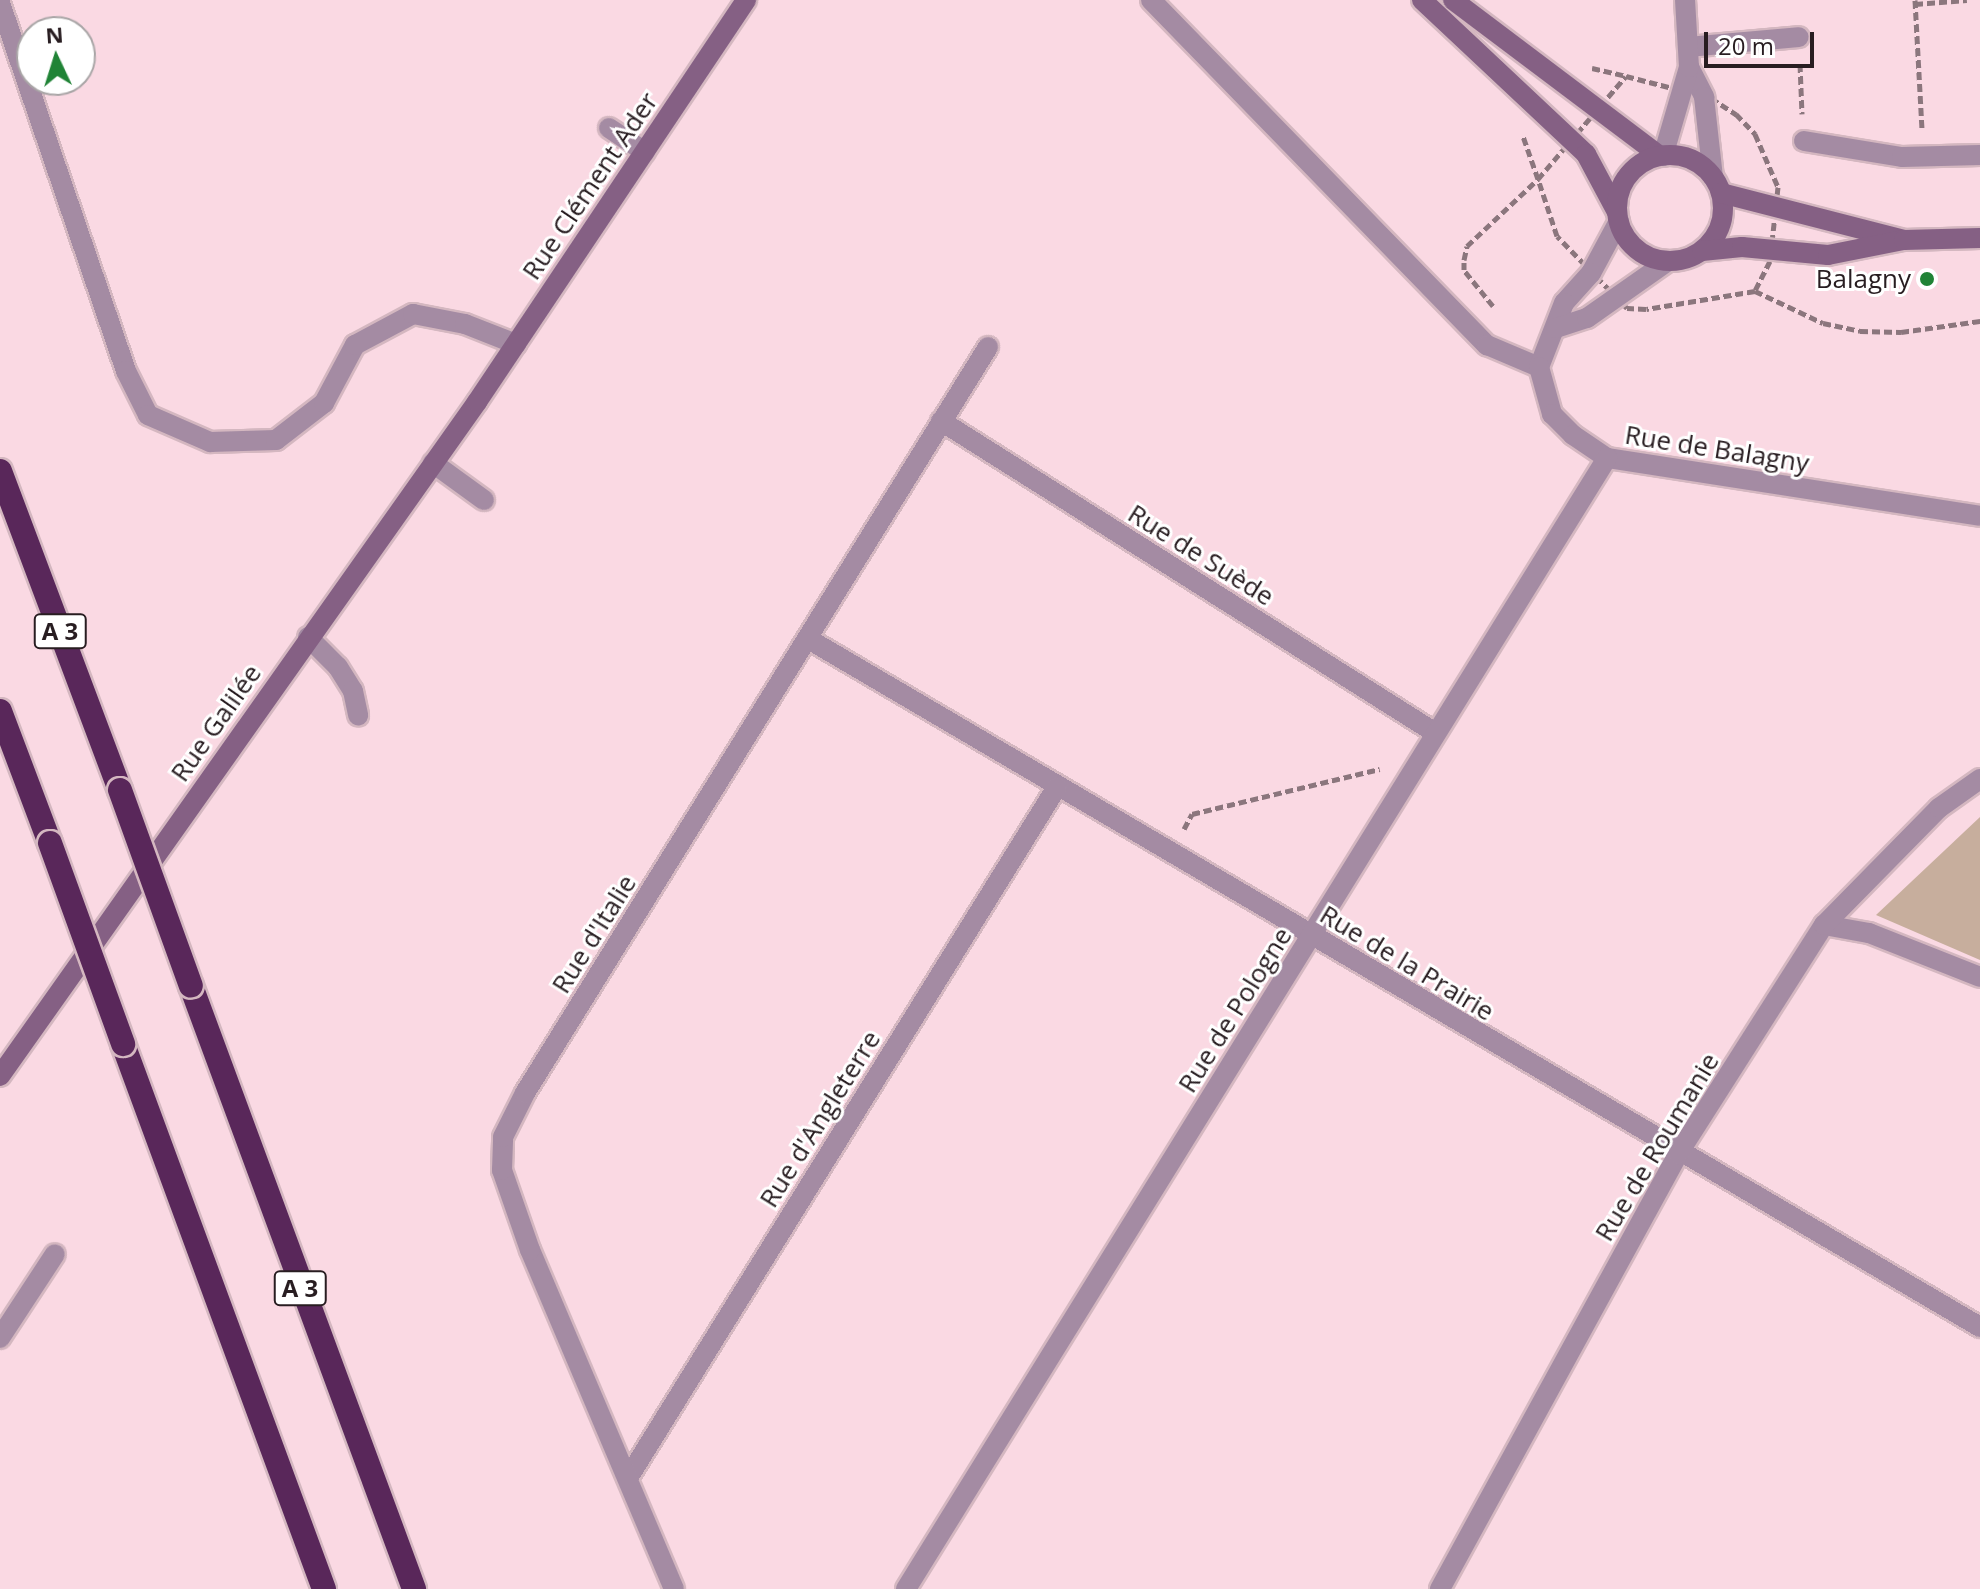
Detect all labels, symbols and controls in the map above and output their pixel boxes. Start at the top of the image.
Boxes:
north arrow [16,16,96,96]
scale bar [1708,16,1818,66]
text: N [44,18,64,50]
text: 20 m [1718,29,1774,62]
street label: Rue Clément Ader [516,86,664,286]
place label: Balagny [1816,263,1911,295]
marker: Balagny [1918,270,1936,288]
street label: Rue de Balagny [1623,419,1811,479]
street label: Rue de Suède [1122,498,1280,612]
road number: A 3 [32,611,88,651]
street label: Rue Galilée [164,659,268,787]
street label: Rue d'Italie [545,869,643,999]
street label: Rue de la Prairie [1314,899,1500,1027]
street label: Rue de Pologne [1172,922,1298,1098]
street label: Rue d'Angleterre [753,1025,887,1213]
street label: Rue de Roumanie [1589,1047,1725,1247]
road number: A 3 [272,1268,328,1308]

